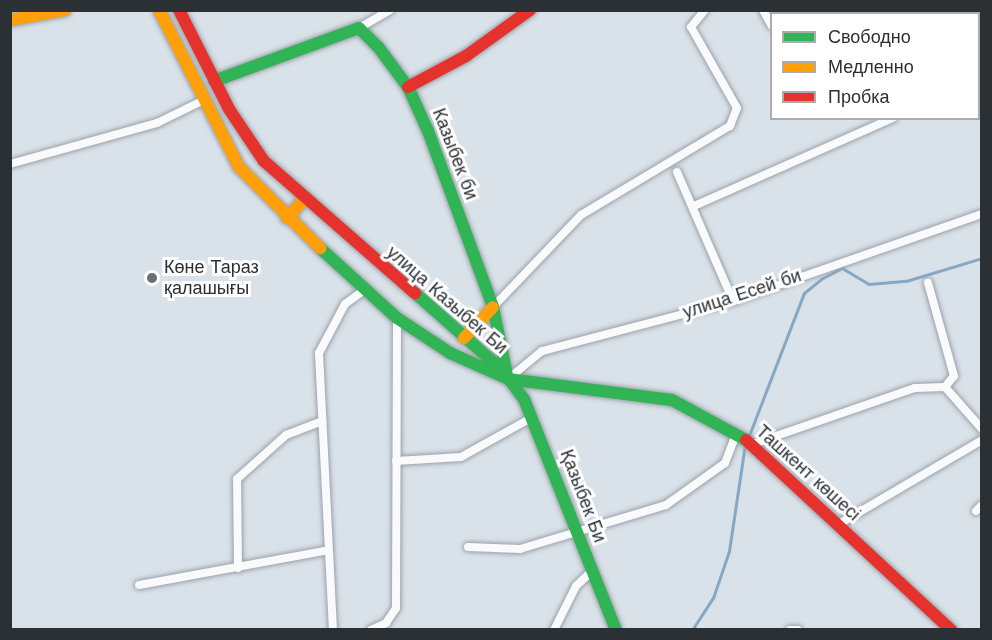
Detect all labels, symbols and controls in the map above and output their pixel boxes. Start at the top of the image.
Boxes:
legend [770,12,980,120]
text: Свободно [828,26,911,47]
text: Медленно [828,56,914,77]
text: Пробка [828,86,890,107]
street label: Казыбек би [428,105,482,203]
street label: улица Казыбек Би [382,242,512,358]
place label: Көне Тараз қалашығы [164,257,259,300]
street label: улица Есей би [680,265,804,323]
marker: Көне Тараз қалашығы [145,271,159,285]
street label: Ташкент көшесі [752,421,864,525]
street label: Қазыбек Би [555,447,611,545]

